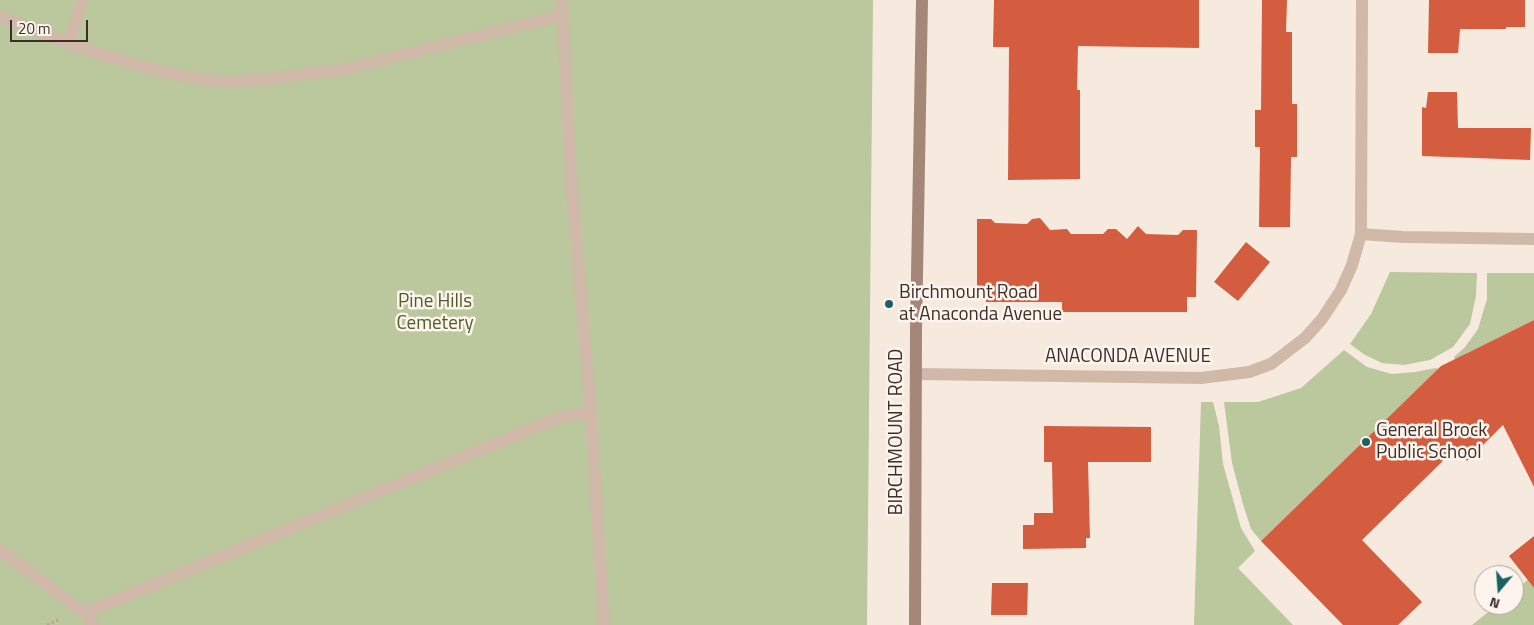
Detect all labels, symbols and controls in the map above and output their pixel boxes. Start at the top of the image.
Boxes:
scale bar [12,10,90,42]
text: 20 m [18,17,51,40]
place label: Birchmount Road at Anaconda Avenue [899,282,1062,326]
park label: Pine Hills Cemetery [396,291,474,335]
marker: Birchmount Road at Anaconda Avenue [883,298,895,310]
street label: ANACONDA AVENUE [1045,346,1211,368]
street label: BIRCHMOUNT ROAD [886,349,908,515]
place label: General Brock Public School [1376,420,1487,464]
marker: General Brock Public School [1360,436,1372,448]
north arrow [1474,565,1524,615]
text: N [1487,592,1502,615]

